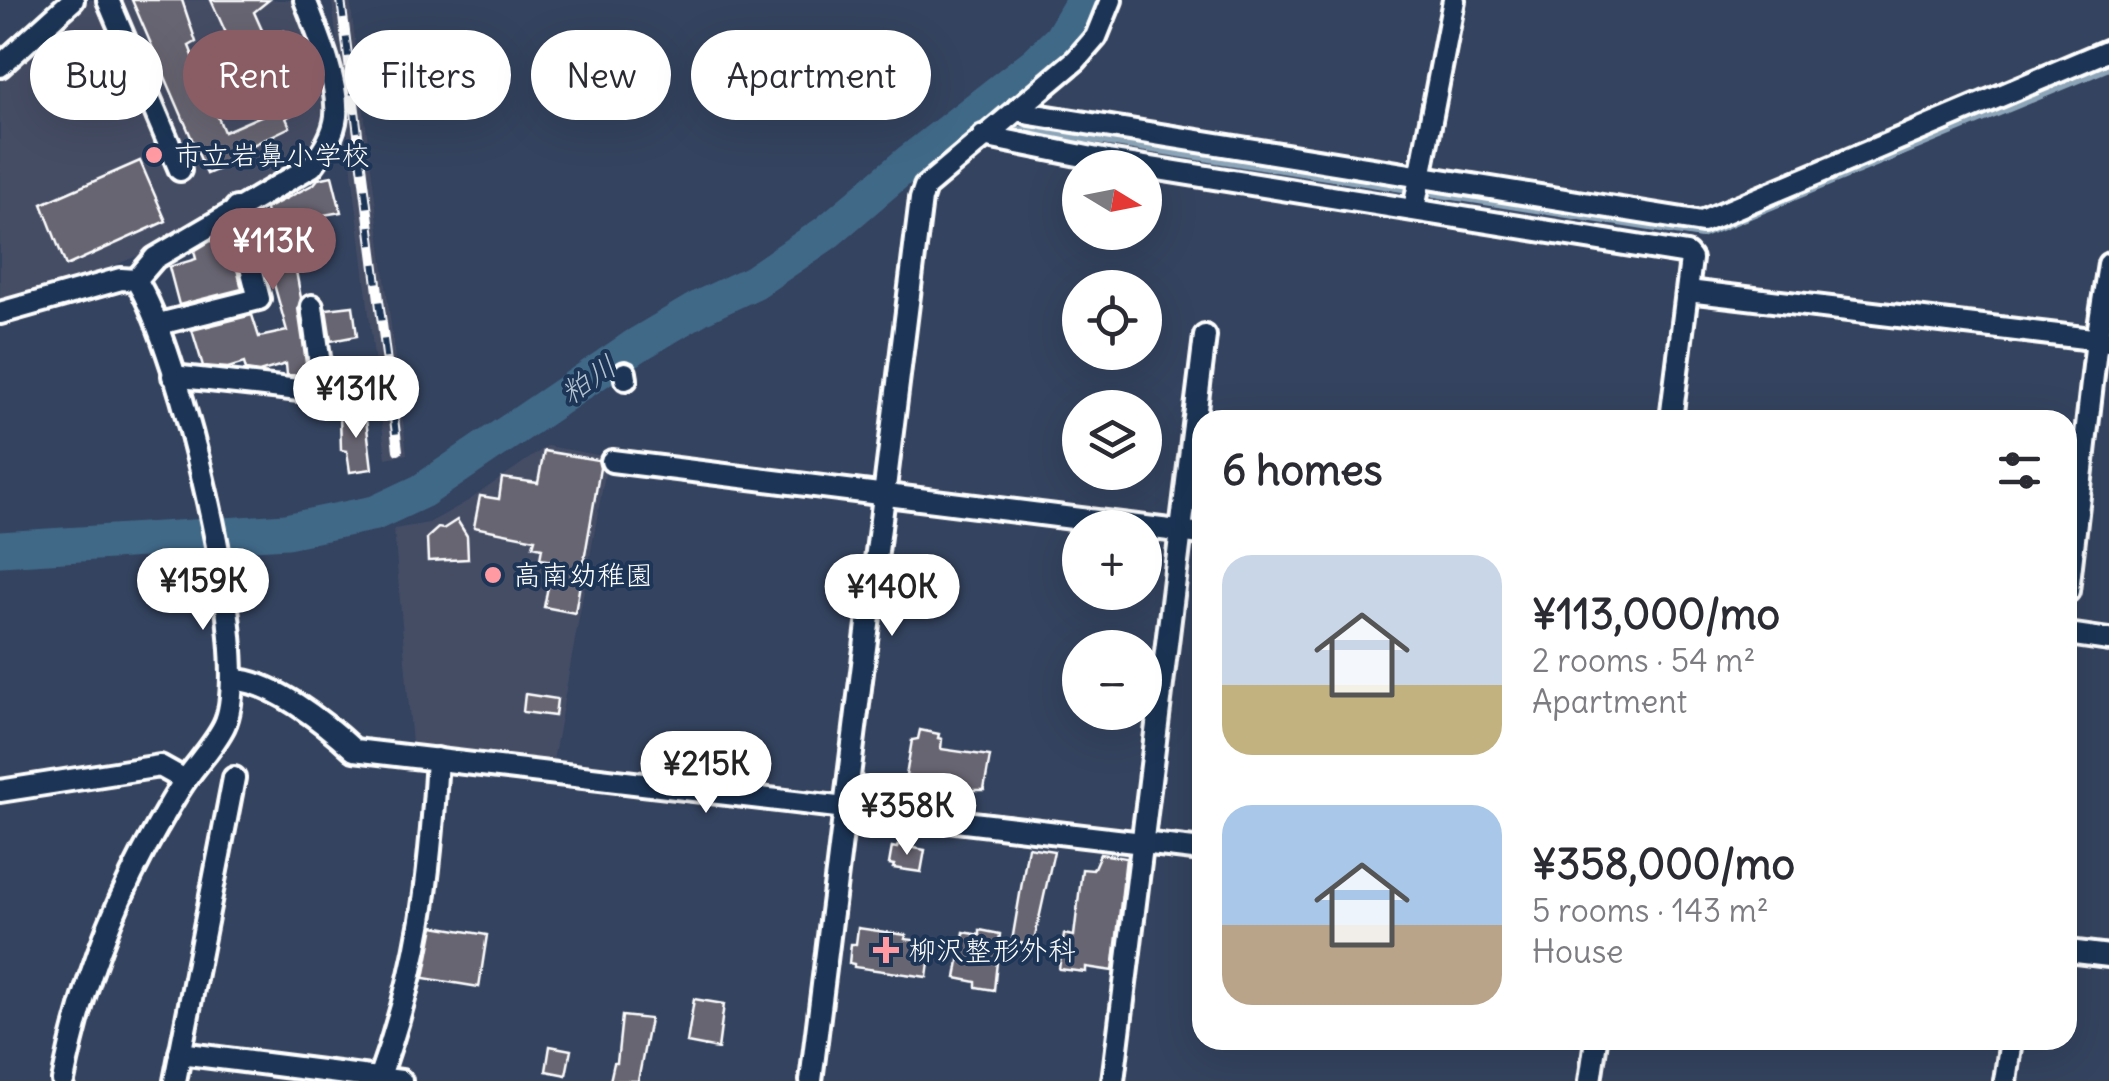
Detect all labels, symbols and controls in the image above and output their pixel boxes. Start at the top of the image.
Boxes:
chip: Buy [30,30,163,120]
chip: Rent [183,30,325,120]
chip: Filters [345,30,511,120]
chip: New [531,30,671,120]
chip: Apartment [691,30,931,120]
place label: 市立岩鼻小学校 [174,137,370,173]
marker: 市立岩鼻小学校 [143,144,165,166]
north arrow [1062,150,1162,250]
map controls [1062,150,1162,730]
pin: ¥113K [203,208,343,293]
text: ¥113K [232,220,314,261]
button: locate [1062,270,1162,370]
water label: 粕川 [553,346,623,412]
pin: ¥131K [286,356,426,441]
text: ¥131K [315,368,397,409]
button: layers [1062,390,1162,490]
icon: filters [1992,443,2047,498]
text: 6 homes [1222,444,1383,496]
button: + [1062,510,1162,610]
pin: ¥159K [133,548,273,633]
pin: ¥140K [822,554,962,639]
place label: 高南幼稚園 [513,557,653,593]
text: ¥159K [159,560,247,601]
marker: 高南幼稚園 [482,564,504,586]
text: ¥140K [847,566,937,607]
text: ¥113,000/mo [1532,588,1780,640]
icon: home [1302,595,1422,715]
button: − [1062,630,1162,730]
text: 2 rooms · 54 m² [1532,640,1755,681]
text: Apartment [1532,681,1687,722]
pin: ¥215K [636,731,776,816]
text: ¥215K [662,743,750,784]
pin: ¥358K [837,773,977,858]
text: ¥358K [860,785,954,826]
text: ¥358,000/mo [1532,838,1795,890]
icon: home [1302,845,1422,965]
text: 5 rooms · 143 m² [1532,890,1769,931]
text: House [1532,931,1623,972]
place label: 柳沢整形外科 [908,932,1076,968]
marker: 柳沢整形外科 [873,937,899,963]

